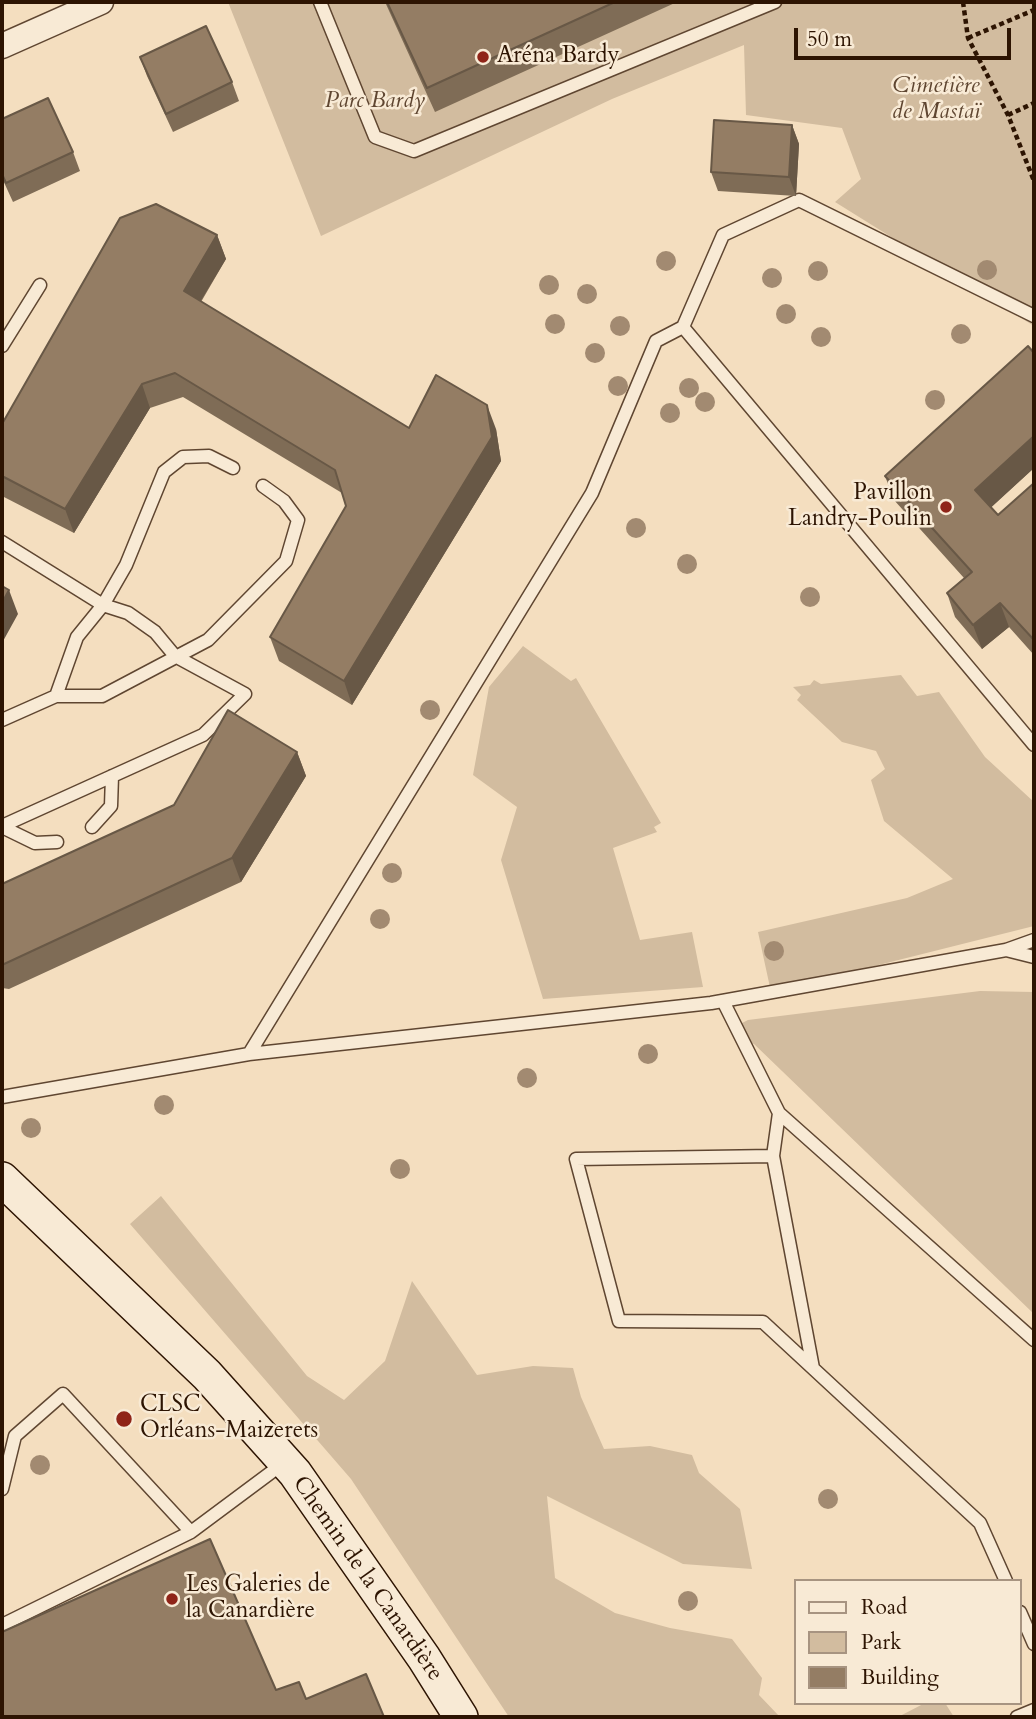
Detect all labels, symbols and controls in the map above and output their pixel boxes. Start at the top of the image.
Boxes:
scale bar [798,14,1015,58]
text: 50 m [807,25,852,54]
place label: Aréna Bardy [497,43,620,71]
marker: Aréna Bardy [475,49,491,65]
park label: Cimetière de Mastaï [892,73,980,127]
park label: Parc Bardy [325,88,425,116]
place label: Pavillon Landry-Poulin [788,480,932,534]
marker: Pavillon Landry-Poulin [938,499,954,515]
place label: CLSC Orléans-Maizerets [140,1392,318,1446]
marker: CLSC Orléans-Maizerets [114,1409,134,1429]
street label: Chemin de la Canardière [286,1471,448,1687]
place label: Les Galeries de la Canardière [186,1572,331,1626]
legend [794,1579,1022,1705]
marker: Les Galeries de la Canardière [164,1591,180,1607]
text: Road [861,1593,907,1622]
text: Park [861,1628,901,1657]
text: Building [861,1663,939,1692]

